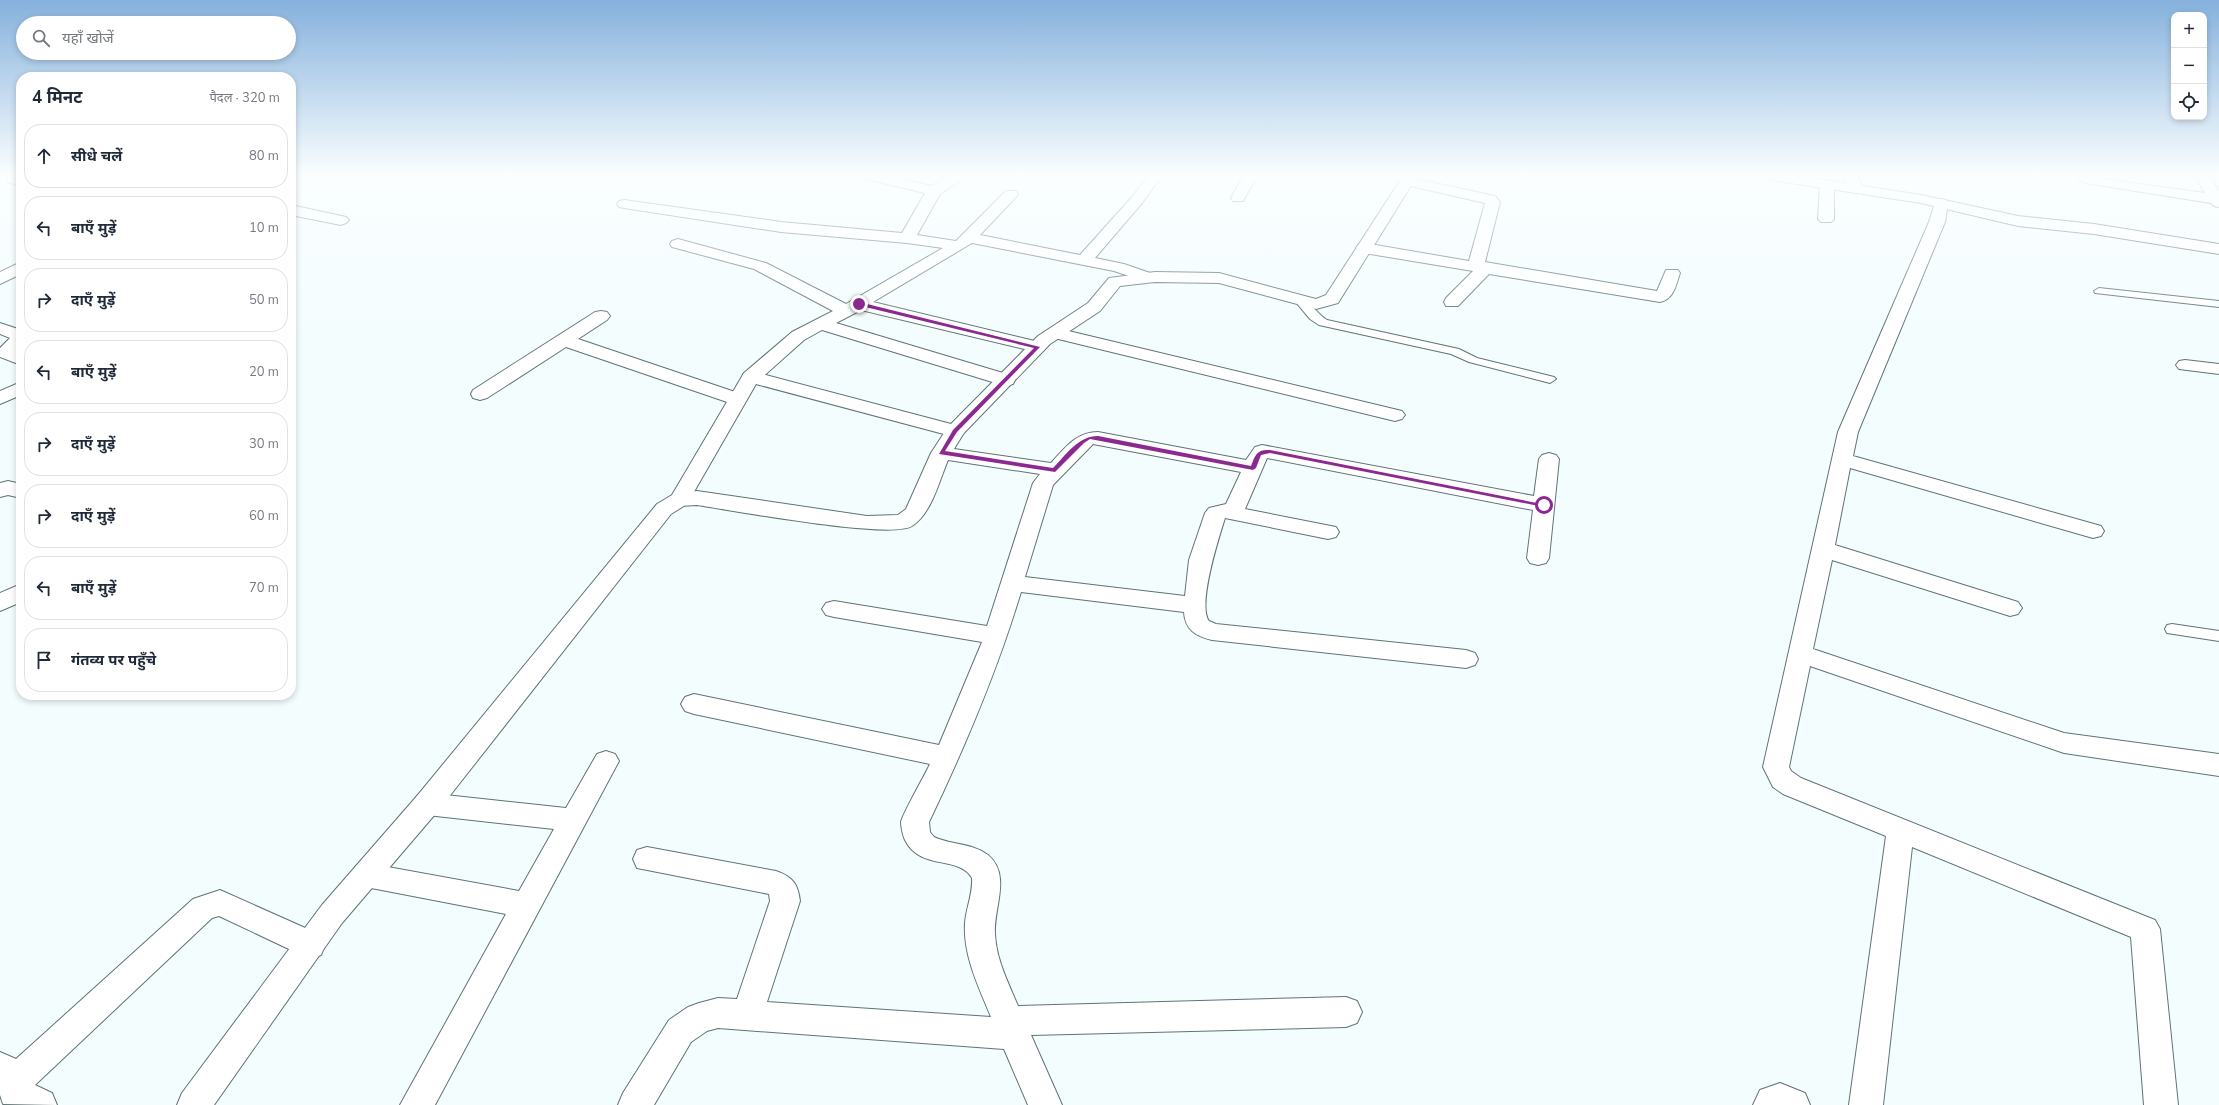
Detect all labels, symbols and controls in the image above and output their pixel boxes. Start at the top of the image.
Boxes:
map controls [2171,12,2207,120]
button: + [2171,12,2207,48]
search box [16,16,296,60]
icon: search [30,27,52,49]
text: यहाँ खोजें [62,28,114,48]
button: − [2171,48,2207,84]
button: locate [2171,84,2207,120]
text: 4 मिनट [32,86,82,109]
text: पैदल · 320 m [209,89,280,107]
icon: ahead [33,145,55,167]
text: सीधे चलें [71,146,122,166]
text: 80 m [249,147,279,165]
icon: left [33,217,55,239]
text: बाएँ मुड़ें [71,218,116,238]
text: 10 m [249,219,279,237]
icon: right [33,289,55,311]
text: दाएँ मुड़ें [71,290,115,310]
text: 50 m [249,291,279,309]
route end [850,295,868,313]
icon: left [33,361,55,383]
text: बाएँ मुड़ें [71,362,116,382]
text: 20 m [249,363,279,381]
icon: right [33,433,55,455]
text: दाएँ मुड़ें [71,434,115,454]
text: 30 m [249,435,279,453]
route start [1535,496,1553,514]
icon: right [33,505,55,527]
text: दाएँ मुड़ें [71,506,115,526]
text: 60 m [249,507,279,525]
icon: left [33,577,55,599]
text: बाएँ मुड़ें [71,578,116,598]
text: 70 m [249,579,279,597]
icon: arrive [33,649,55,671]
text: गंतव्य पर पहुँचे [71,650,156,670]

